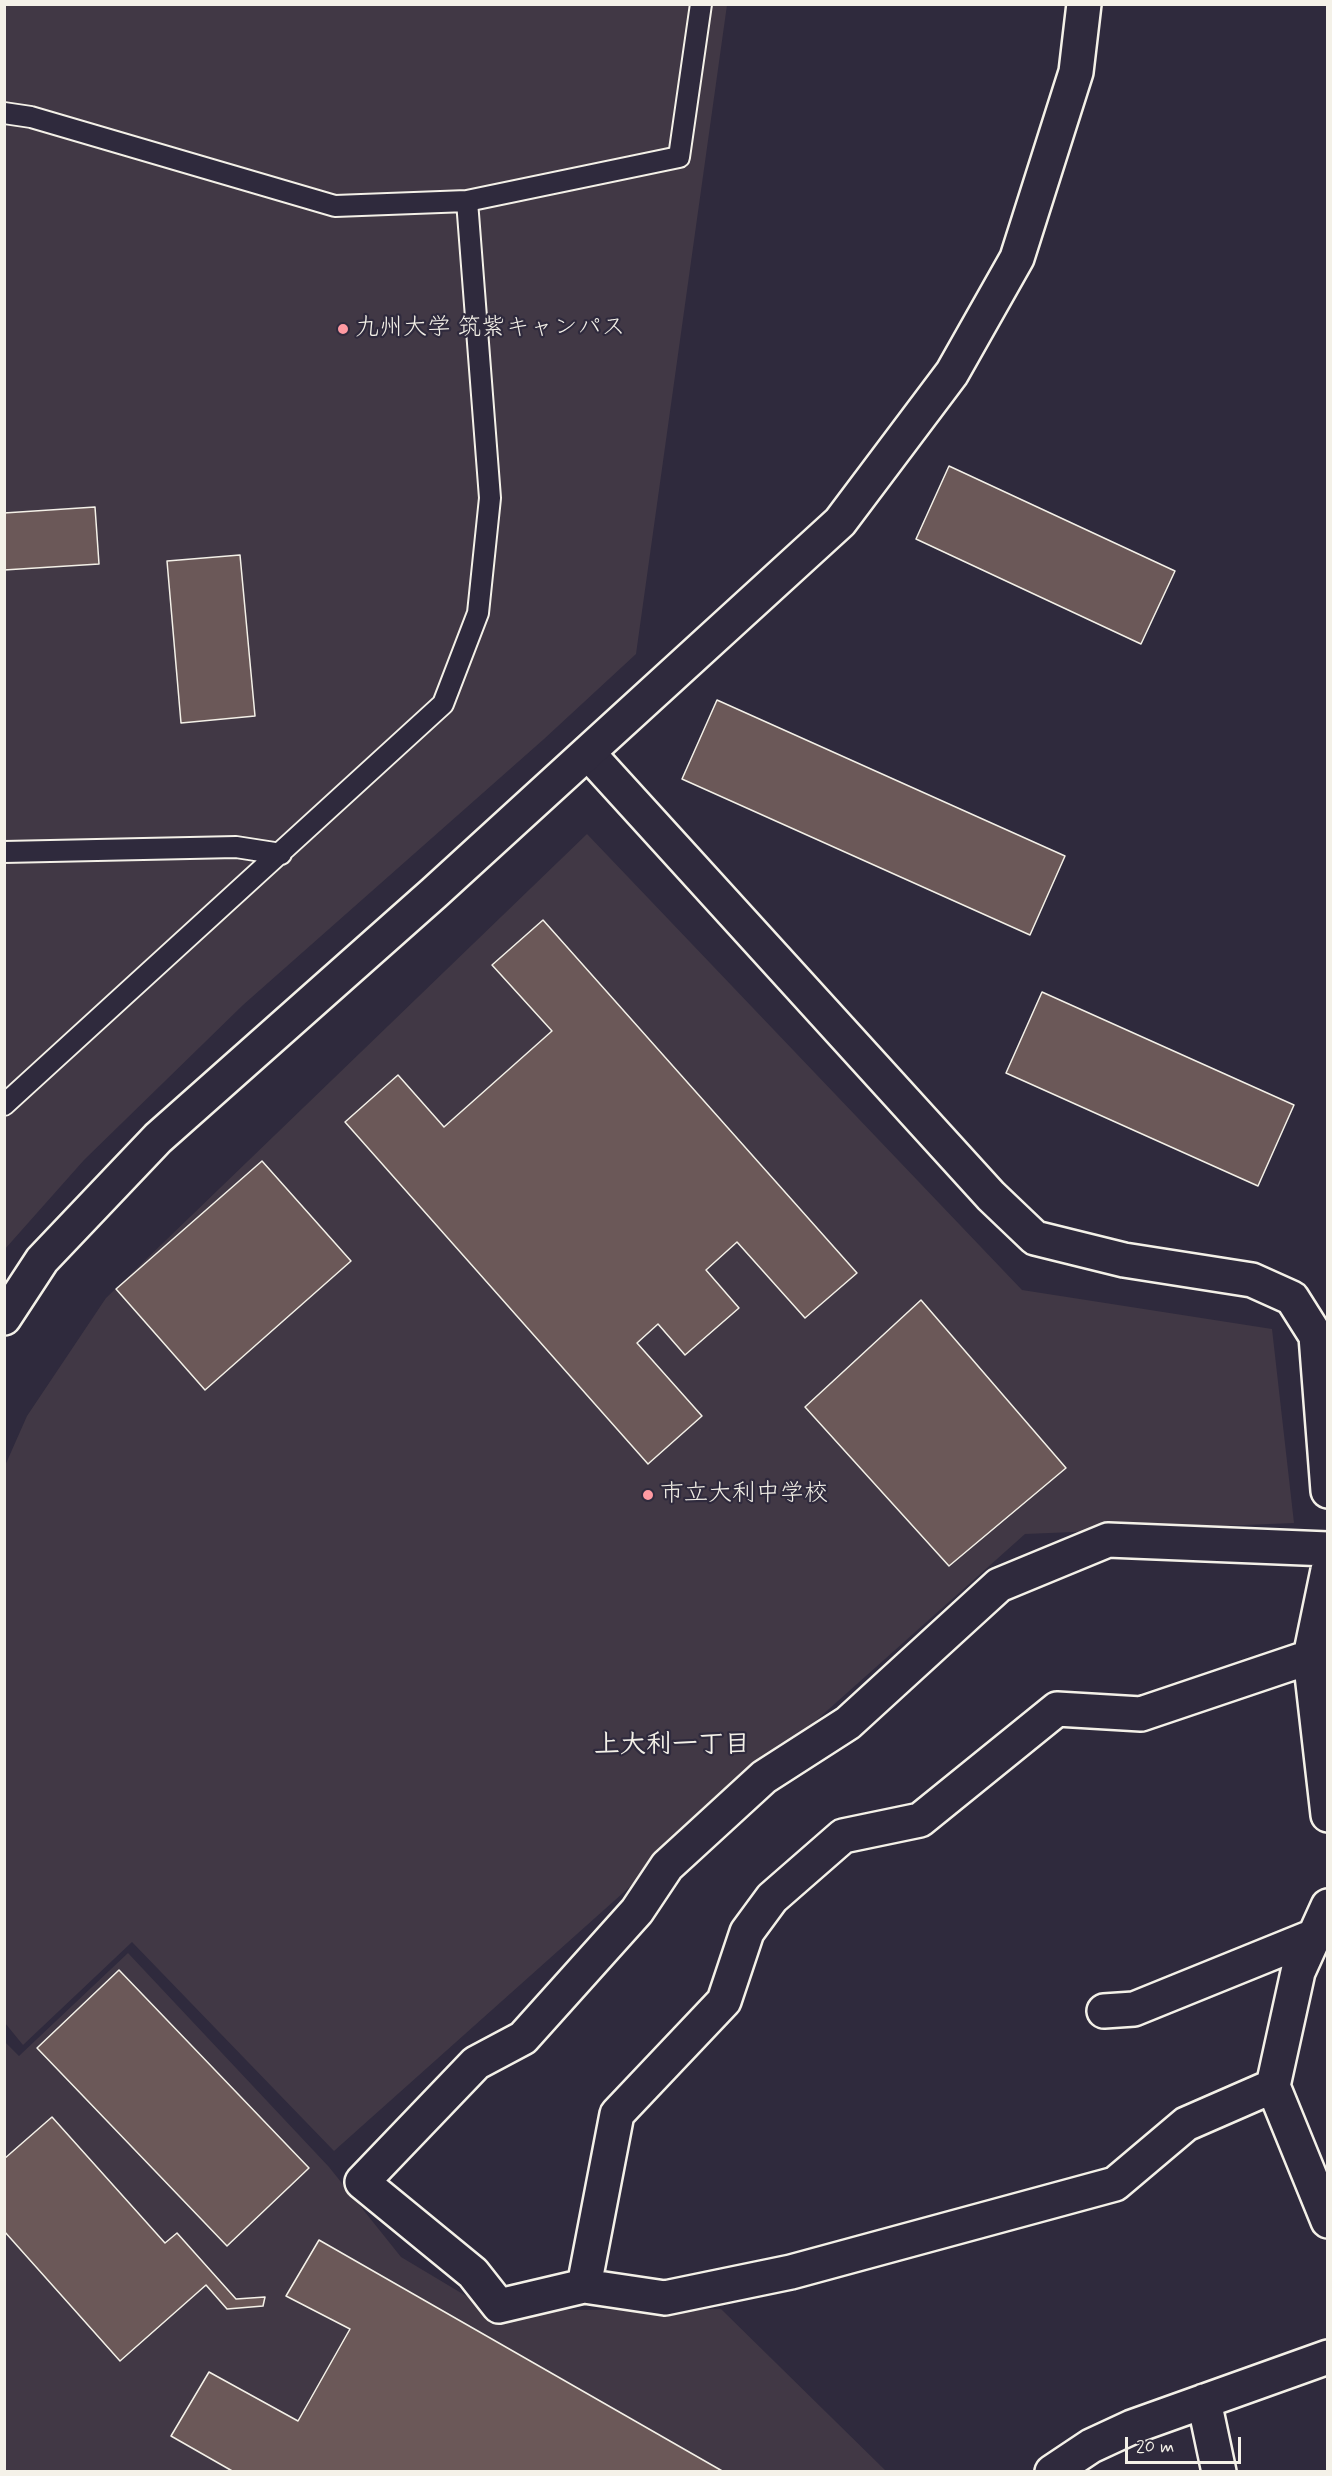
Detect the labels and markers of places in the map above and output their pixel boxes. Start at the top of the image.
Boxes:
place label: 九州大学 筑紫キャンパス [355,315,625,343]
marker: 九州大学 筑紫キャンパス [336,322,350,336]
place label: 市立大利中学校 [660,1481,828,1509]
marker: 市立大利中学校 [641,1488,655,1502]

